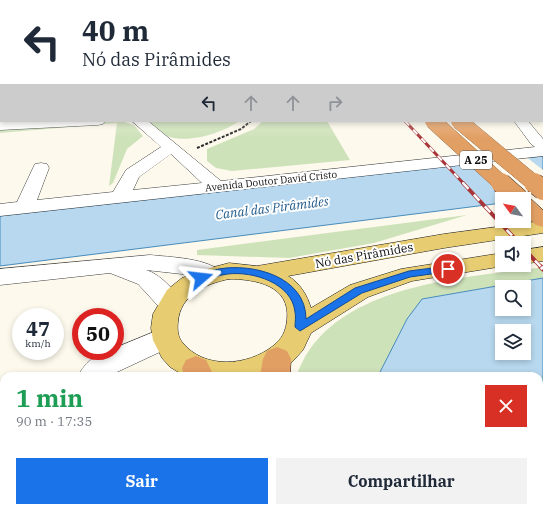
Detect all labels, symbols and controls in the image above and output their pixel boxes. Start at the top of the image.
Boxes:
text: 40 m [82,12,149,49]
icon: left [16,16,68,68]
text: Nó das Pirâmides [82,48,231,71]
icon: left [198,92,220,114]
icon: ahead [240,92,262,114]
icon: ahead [282,92,304,114]
icon: right [324,92,346,114]
road number: A 25 [460,151,492,169]
street label: Avenida Doutor David Cristo [204,168,338,194]
north arrow [495,192,531,228]
map controls [495,192,531,360]
water label: Canal das Pirâmides [214,193,330,223]
button: sound [495,236,531,272]
street label: Nó das Pirâmides [314,239,414,271]
pin [431,252,465,286]
position arrow [180,257,222,299]
icon: arrive [437,258,459,280]
button: search [495,280,531,316]
speed limit sign: 50 [72,308,124,360]
text: 47 [26,315,50,342]
button: layers [495,324,531,360]
text: km/h [25,337,51,350]
text: 1 min [16,382,83,414]
button: close [485,385,527,427]
text: 90 m · 17:35 [16,413,92,430]
button: Sair [16,458,268,504]
button: Compartilhar [276,458,527,504]

